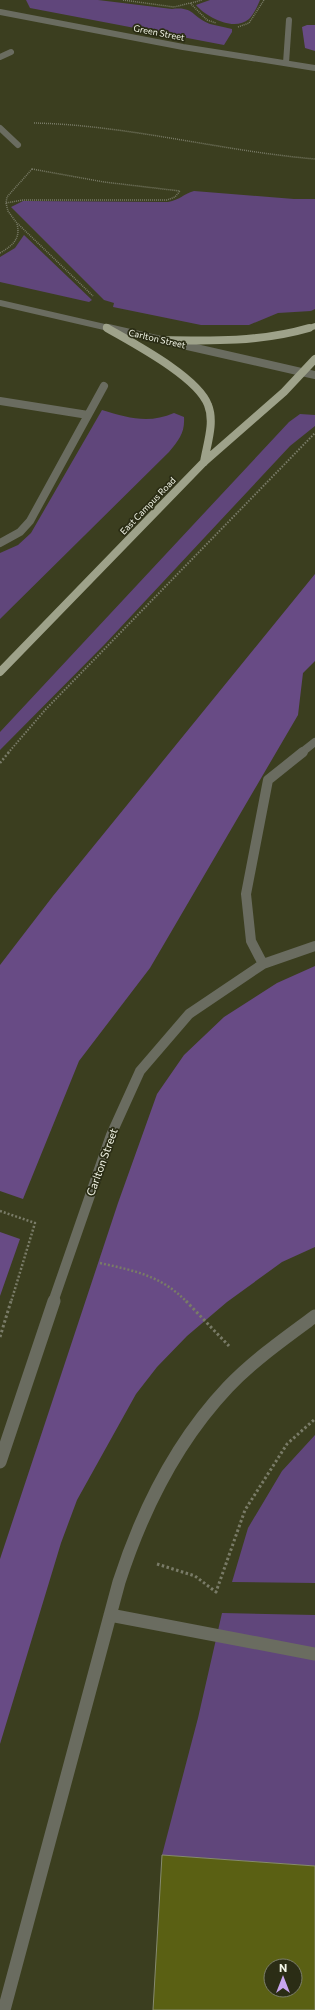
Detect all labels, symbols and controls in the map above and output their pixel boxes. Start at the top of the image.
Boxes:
street label: Green Street [133,22,186,43]
street label: Carlton Street [128,327,187,350]
street label: East Campus Road [117,475,178,537]
street label: Carlton Street [83,1126,120,1197]
north arrow [263,1958,303,1998]
text: N [279,1961,287,1974]

